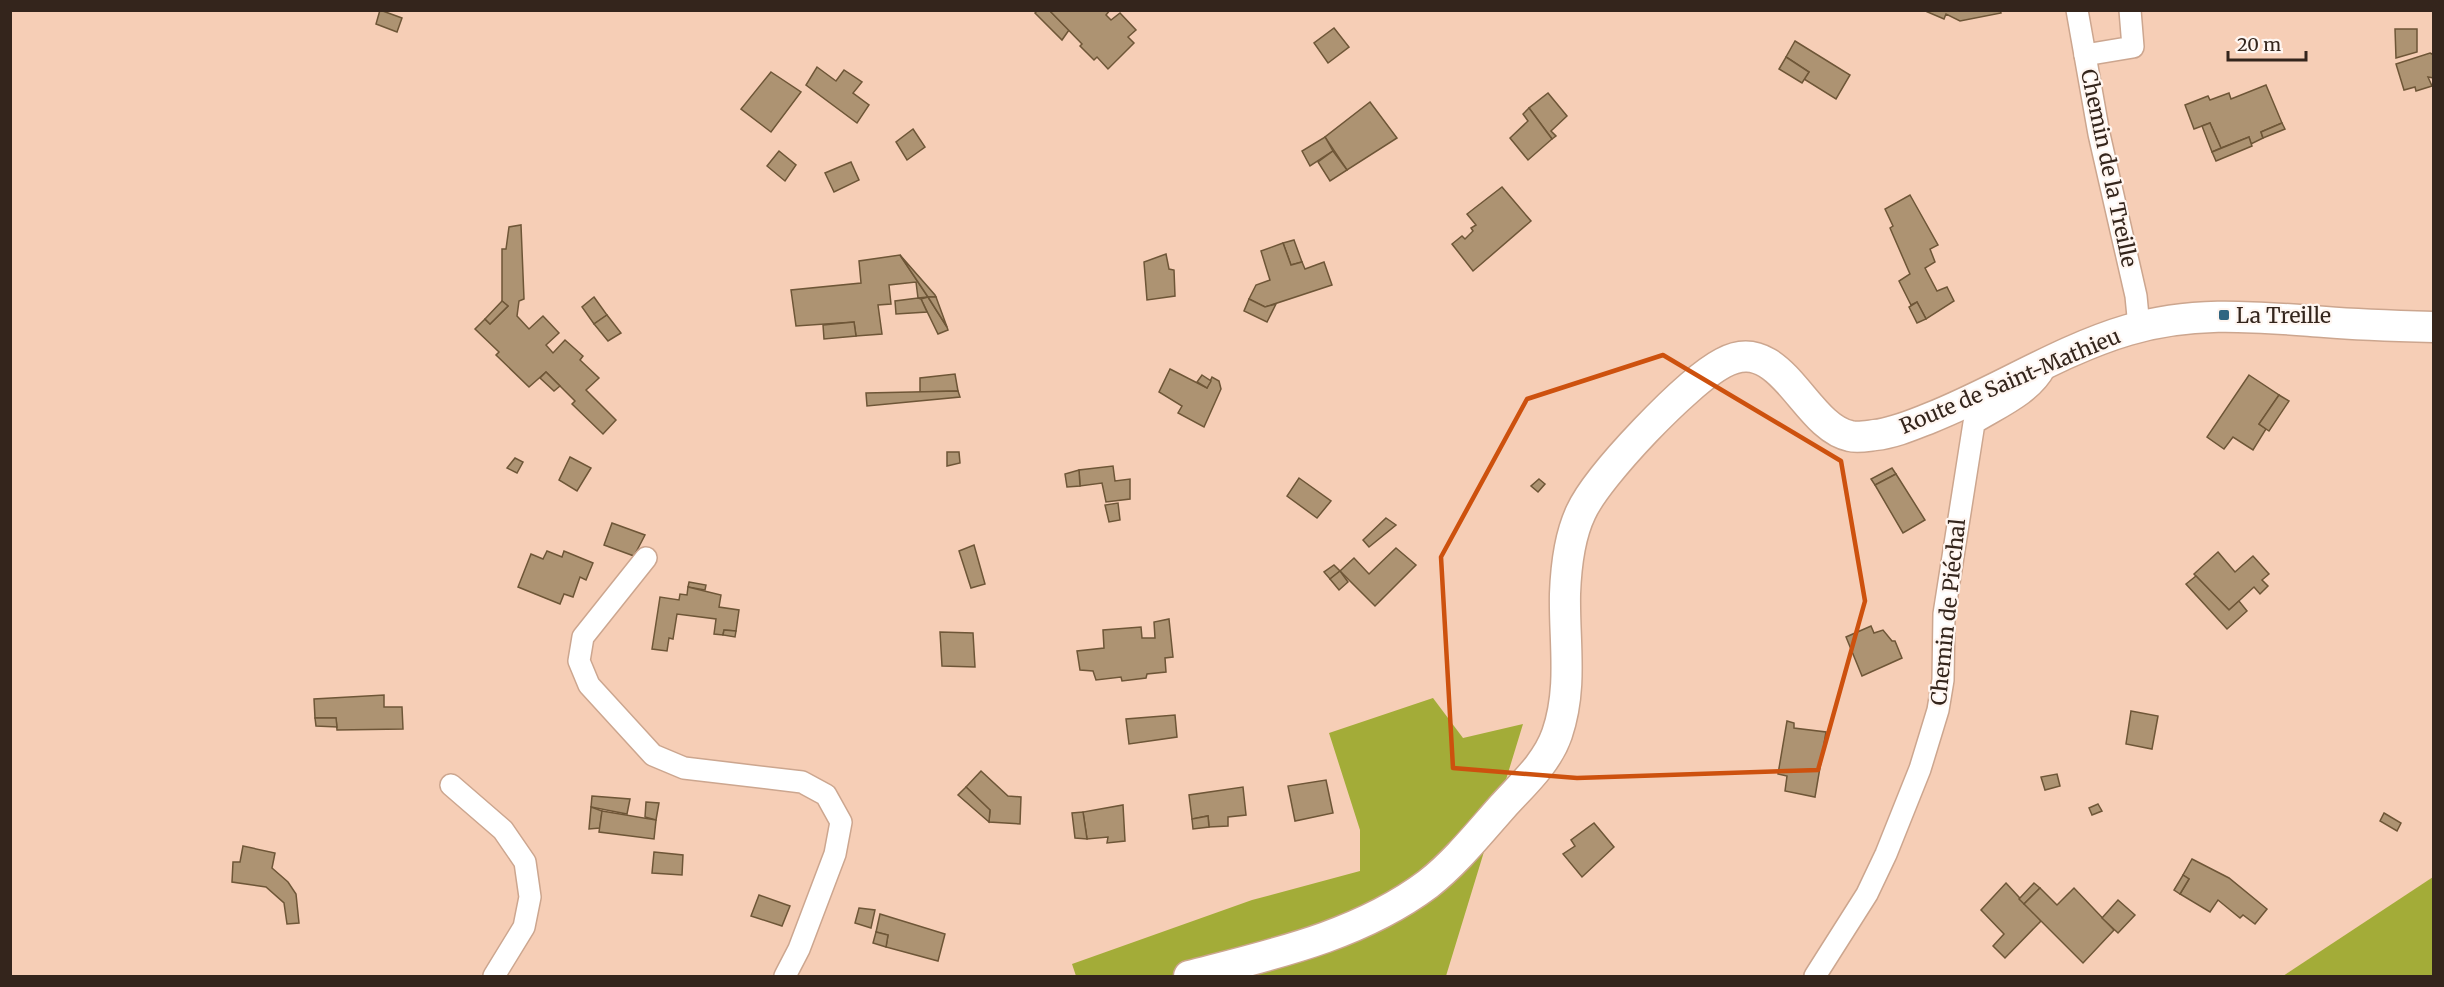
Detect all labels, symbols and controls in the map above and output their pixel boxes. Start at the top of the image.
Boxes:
scale bar [2228,24,2306,62]
text: 20 m [2237,33,2281,56]
street label: Chemin de la Treille [2075,67,2143,269]
place label: La Treille [2236,302,2331,329]
marker: La Treille [2217,308,2231,322]
street label: Route de Saint-Mathieu [1896,322,2124,440]
street label: Chemin de Piéchal [1925,517,1971,707]

